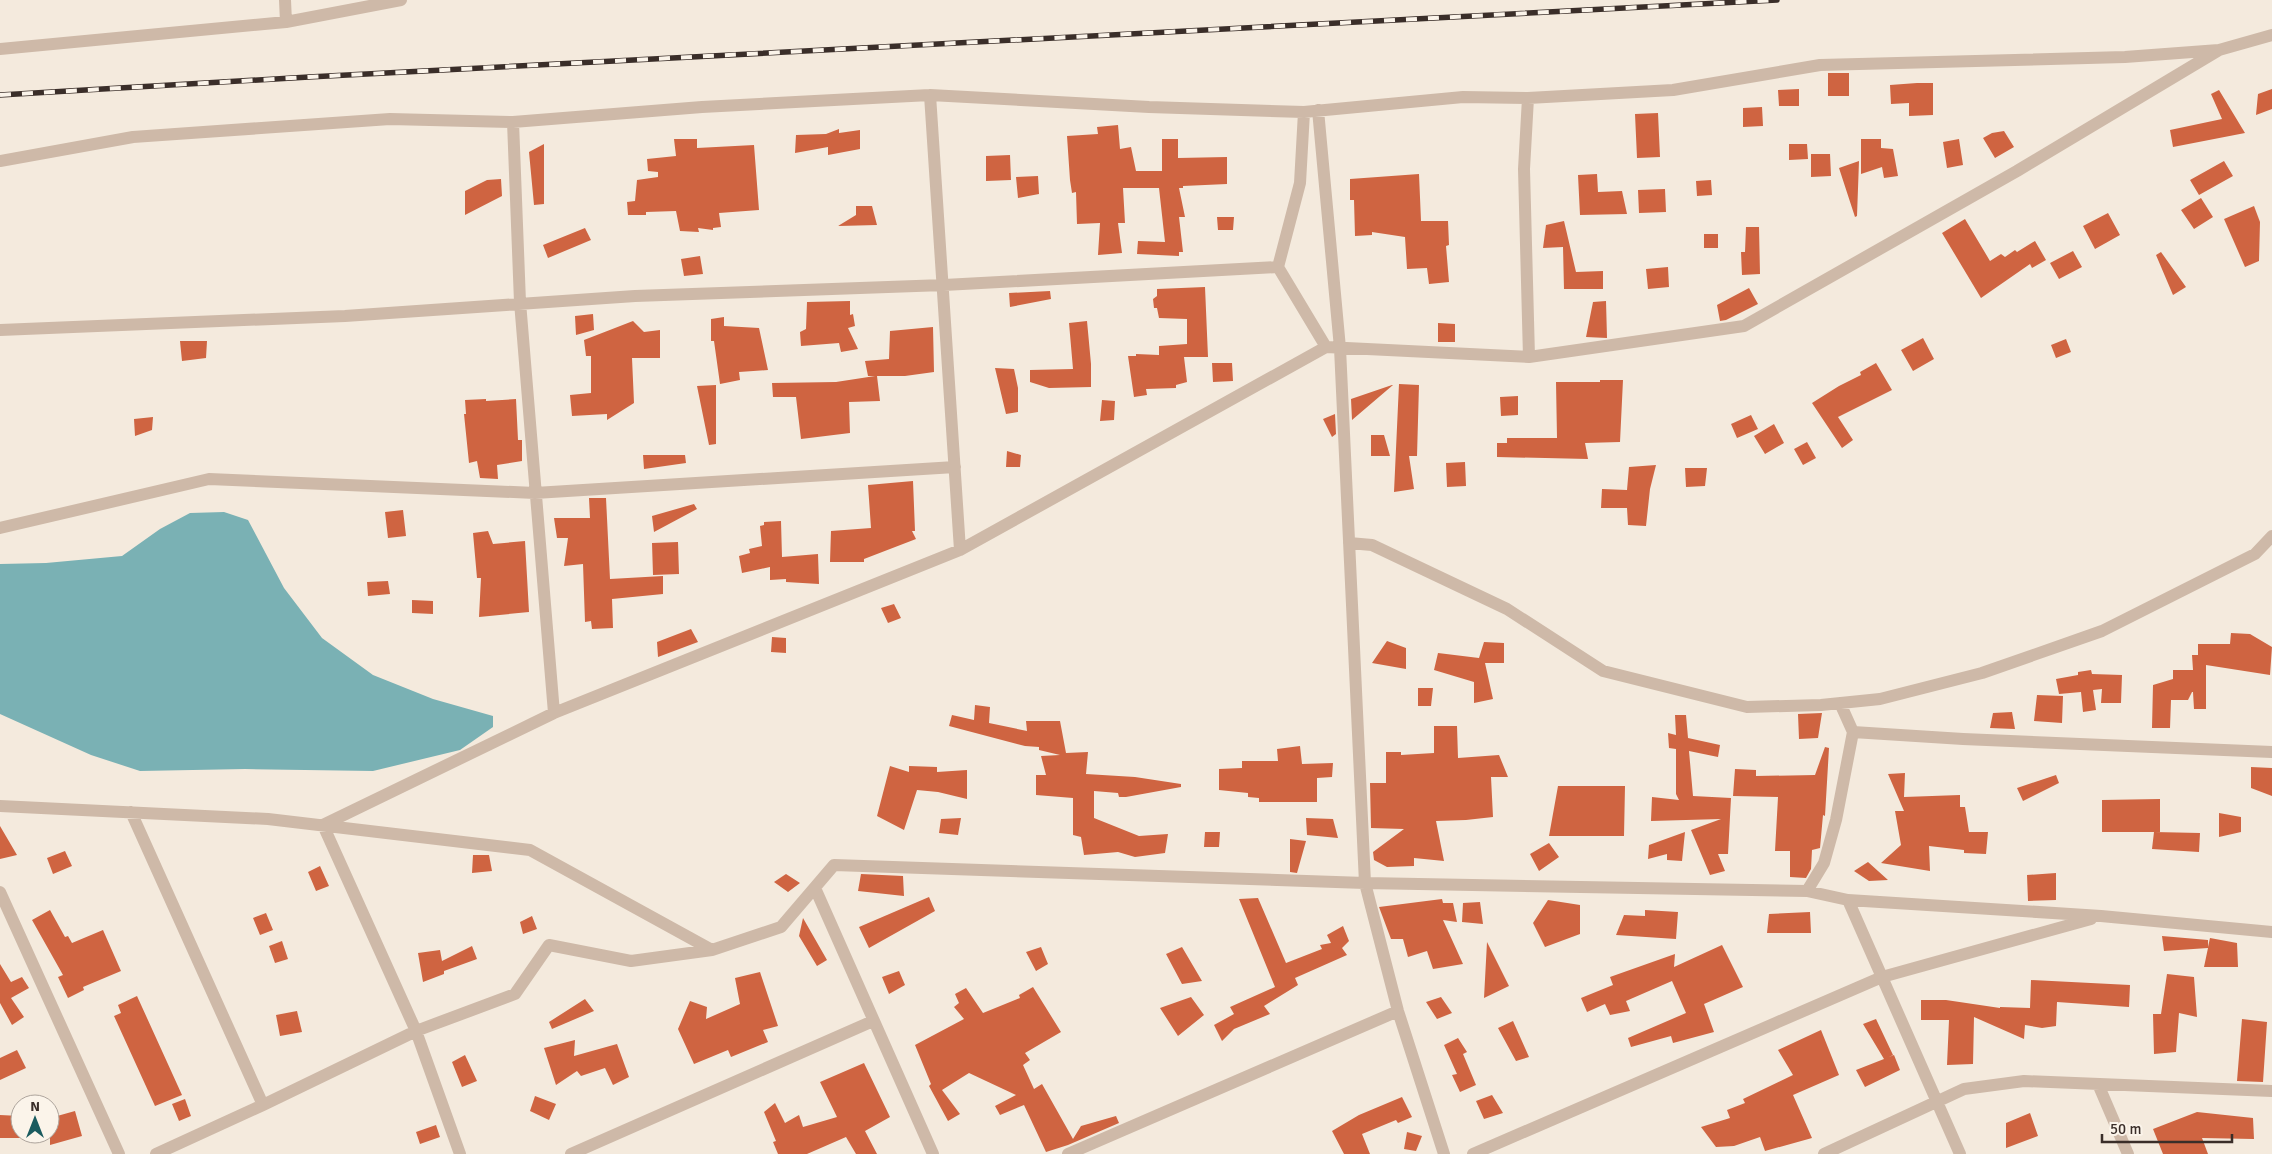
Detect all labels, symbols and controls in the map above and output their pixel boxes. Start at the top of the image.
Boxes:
north arrow [10,1094,60,1144]
text: N [30,1098,40,1115]
scale bar [2102,1112,2232,1144]
text: 50 m [2110,1120,2141,1138]

